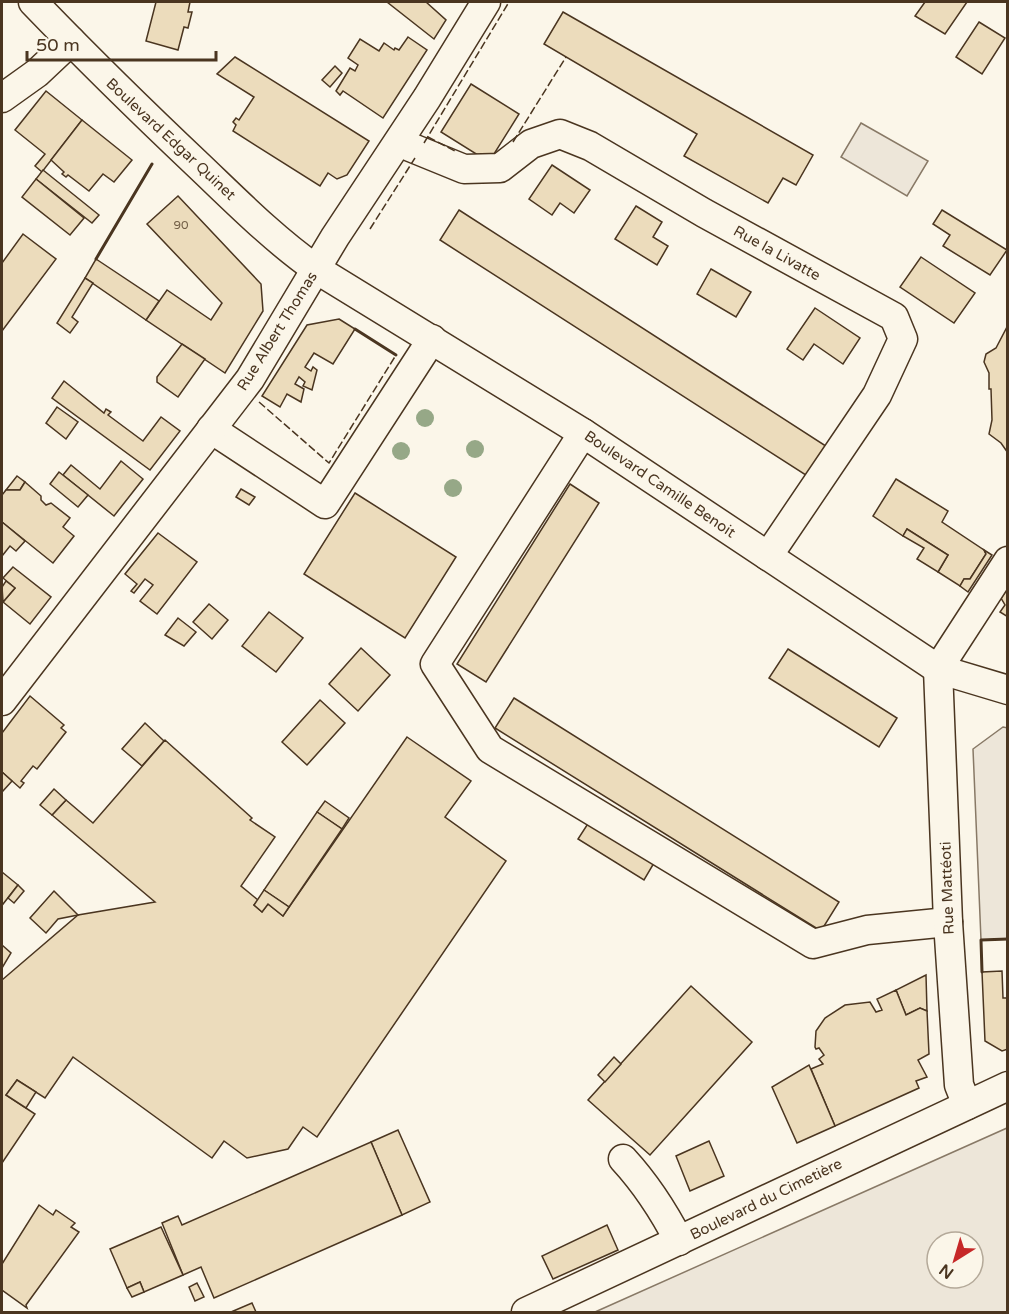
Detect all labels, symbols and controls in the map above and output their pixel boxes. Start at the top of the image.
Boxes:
scale bar [27,24,216,62]
text: 50 m [36,34,80,56]
street label: Boulevard Edgar Quinet [102,74,240,204]
house number: 90 [173,218,189,232]
street label: Rue la Livatte [730,222,824,284]
street label: Rue Albert Thomas [233,268,321,394]
street label: Boulevard Camille Benoit [581,427,739,542]
street label: Rue Mattéoti [936,841,958,935]
street label: Boulevard du Cimetière [687,1154,845,1244]
north arrow [925,1230,985,1290]
text: N [935,1259,958,1283]

